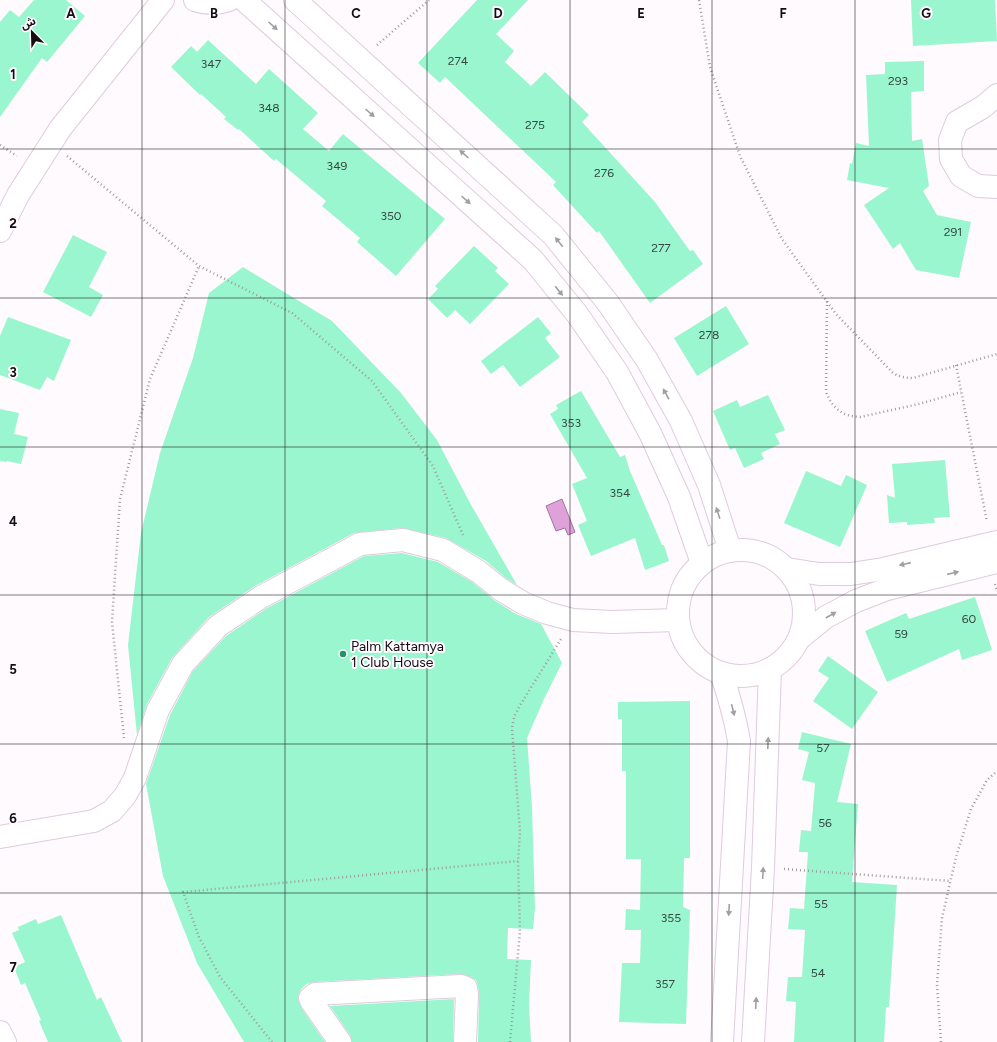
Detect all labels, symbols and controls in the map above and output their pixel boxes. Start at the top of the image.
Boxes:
text: A [66,6,76,21]
text: B [210,6,218,21]
text: C [351,6,361,21]
text: D [493,6,503,21]
text: E [637,6,645,21]
text: F [779,6,787,21]
text: G [921,6,931,21]
north arrow [12,12,52,52]
text: ش [19,14,38,32]
one-way arrow [268,21,278,31]
house number: 274 [448,54,469,68]
house number: 347 [201,57,222,71]
text: 1 [10,67,16,82]
house number: 293 [888,74,908,88]
house number: 348 [258,101,280,115]
one-way arrow [365,108,375,118]
house number: 275 [525,118,545,132]
one-way arrow [459,149,469,159]
house number: 349 [327,159,348,173]
house number: 276 [594,166,614,180]
one-way arrow [462,195,471,204]
house number: 350 [380,209,402,223]
text: 2 [9,216,17,231]
house number: 291 [944,225,962,239]
one-way arrow [555,237,564,248]
house number: 277 [651,241,671,255]
one-way arrow [554,286,563,297]
house number: 278 [699,328,719,342]
text: 3 [9,365,17,380]
one-way arrow [662,388,669,400]
house number: 353 [561,416,581,430]
house number: 354 [610,486,631,500]
one-way arrow [715,507,721,519]
text: 4 [9,514,17,529]
one-way arrow [898,561,911,567]
one-way arrow [947,569,959,575]
one-way arrow [825,611,837,618]
house number: 60 [962,612,977,626]
house number: 59 [894,627,908,641]
place label: Palm Kattamya 1 Club House [351,638,444,671]
marker: Palm Kattamya 1 Club House [338,649,348,659]
text: 5 [9,662,17,677]
one-way arrow [730,705,736,717]
one-way arrow [764,737,771,749]
house number: 57 [816,741,830,755]
text: 6 [9,811,17,826]
house number: 56 [818,816,832,830]
one-way arrow [760,866,766,879]
house number: 55 [814,897,828,911]
one-way arrow [726,904,732,917]
house number: 355 [661,911,681,925]
text: 7 [9,960,17,975]
house number: 54 [811,966,826,980]
house number: 357 [655,977,675,991]
one-way arrow [752,997,759,1009]

